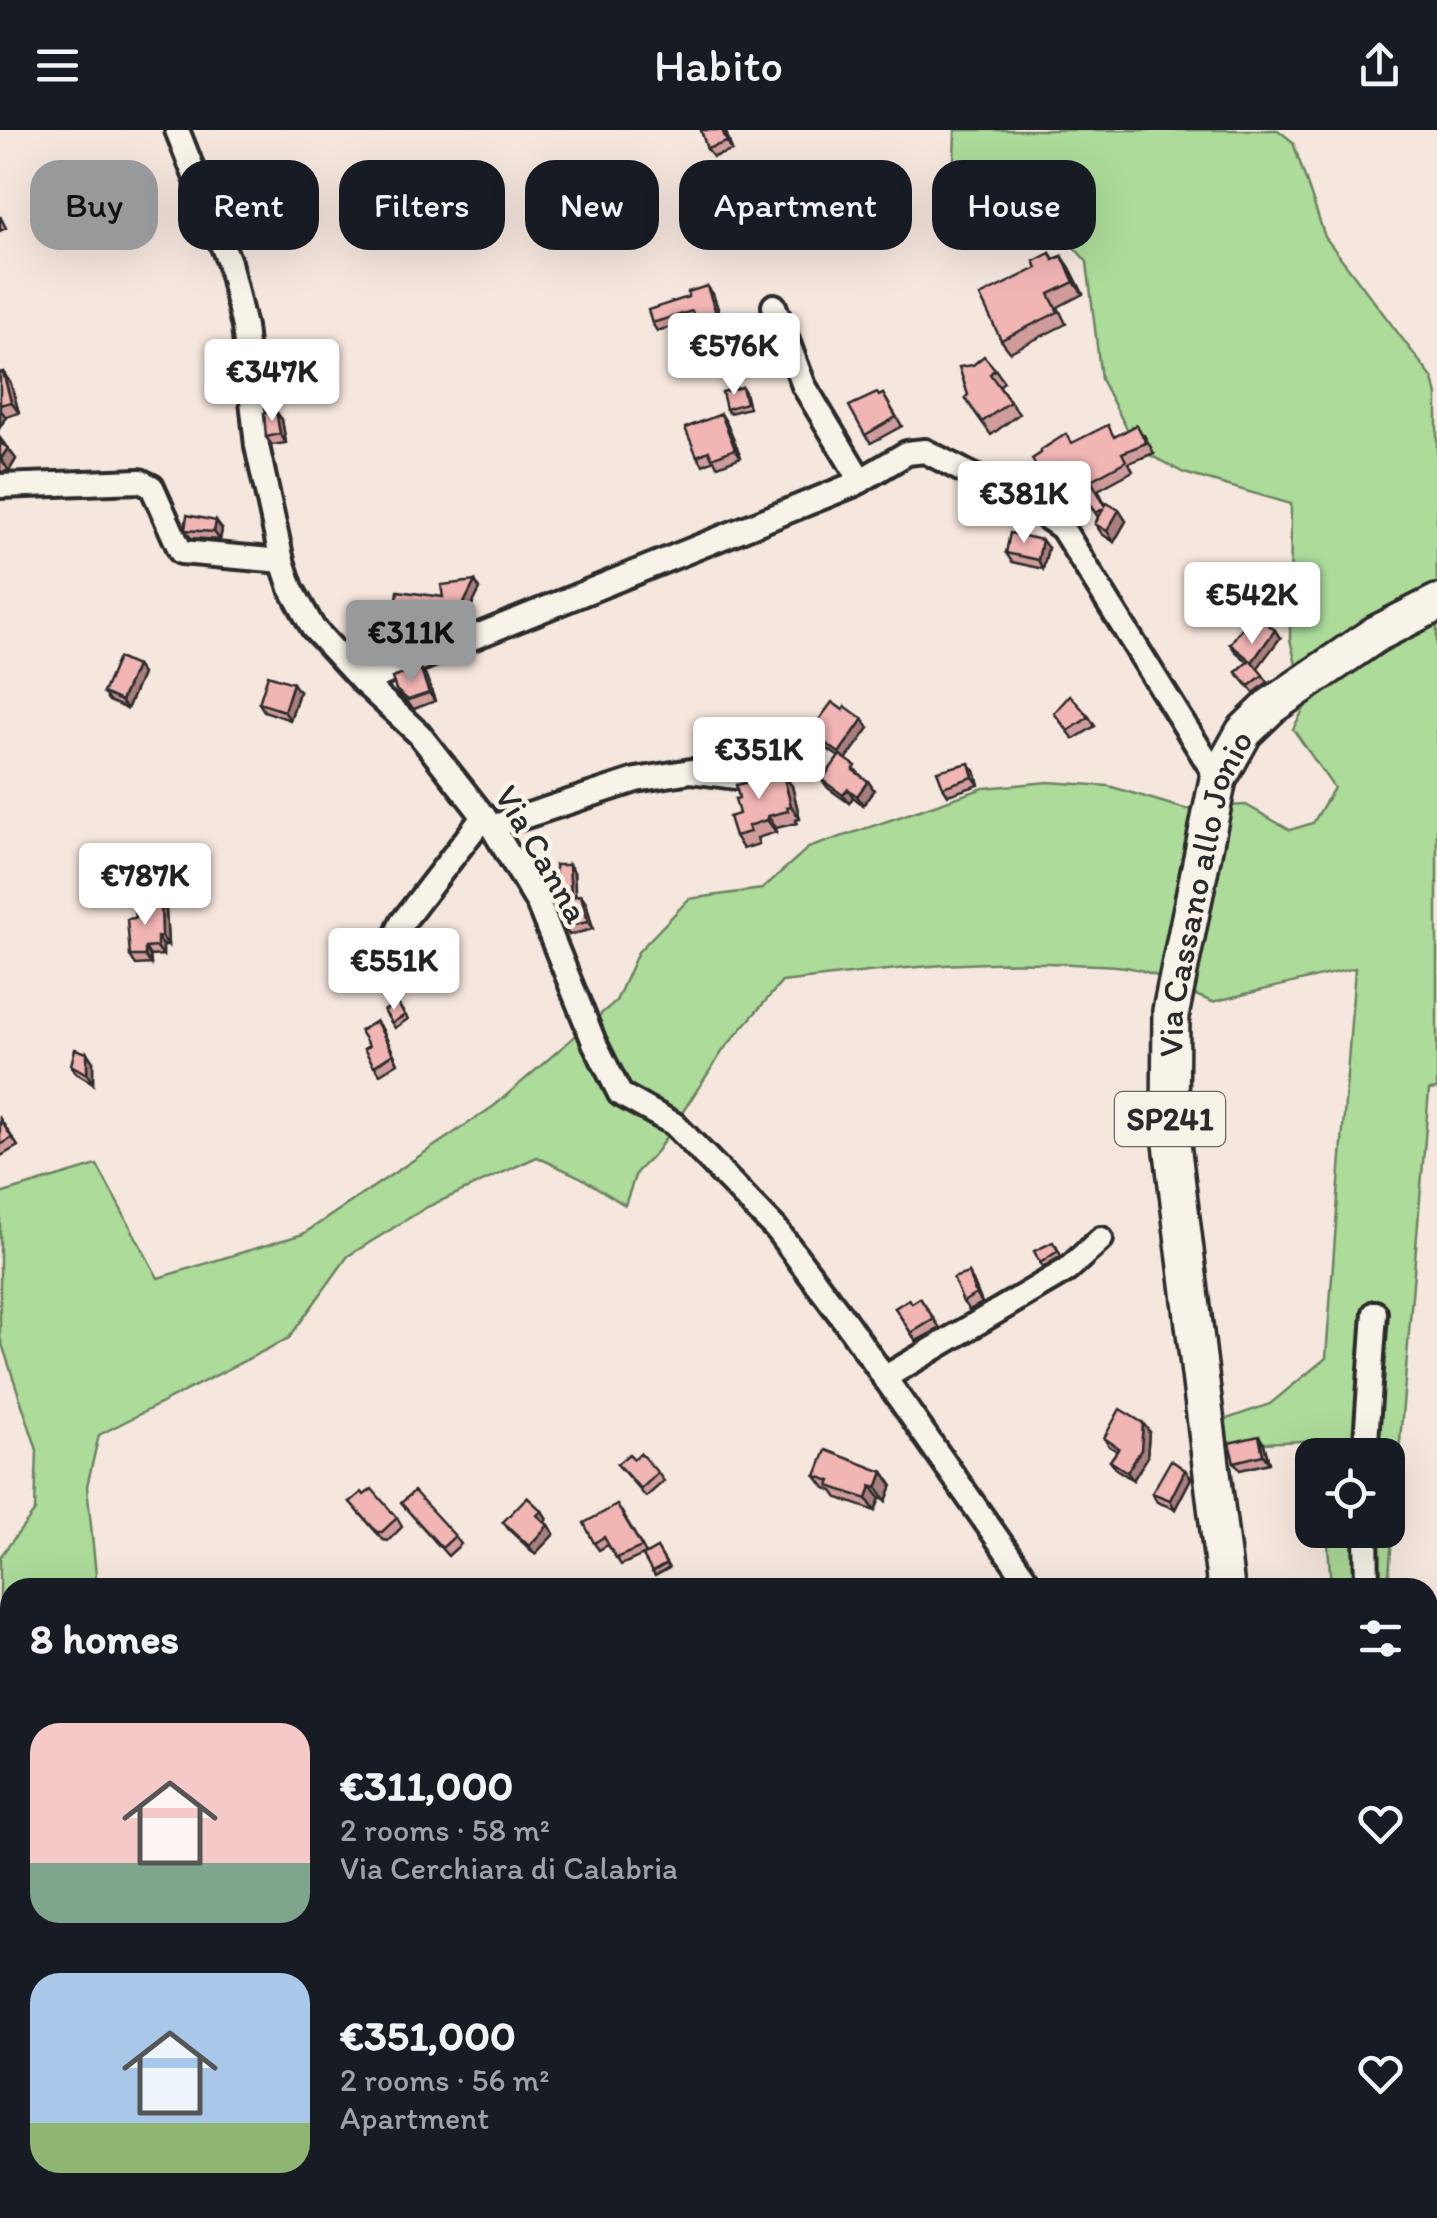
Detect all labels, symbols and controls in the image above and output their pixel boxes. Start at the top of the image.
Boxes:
icon: menu [30,38,85,93]
text: Habito [654,38,783,92]
icon: share [1352,38,1407,93]
chip: Buy [30,160,158,250]
chip: Rent [178,160,319,250]
chip: Filters [339,160,505,250]
chip: New [525,160,659,250]
chip: Apartment [679,160,912,250]
chip: House [932,160,1096,250]
pin: €576K [664,313,804,398]
text: €576K [690,326,778,364]
pin: €347K [202,339,342,424]
text: €347K [226,352,318,390]
pin: €381K [954,461,1094,546]
text: €381K [980,474,1068,512]
pin: €542K [1182,562,1322,647]
text: €542K [1206,575,1298,613]
pin: €311K [341,600,481,685]
text: €311K [368,613,454,651]
pin: €351K [689,717,829,802]
street label: Via Cassano allo Jonio [1150,723,1262,1057]
text: €351K [715,730,803,768]
street label: Via Canna [486,778,598,930]
pin: €787K [75,843,215,928]
text: €787K [101,856,189,894]
pin: €551K [324,928,464,1013]
text: €551K [350,941,438,979]
road number: SP241 [1115,1092,1225,1146]
map controls [1295,1438,1405,1548]
button: locate [1295,1438,1405,1548]
icon: filters [1353,1611,1408,1666]
text: 8 homes [30,1613,179,1664]
text: €311,000 [340,1760,513,1811]
icon: home [110,1763,230,1883]
icon: heart [1353,1796,1408,1851]
text: 2 rooms · 58 m² [340,1811,550,1849]
text: Via Cerchiara di Calabria [340,1849,678,1887]
text: €351,000 [340,2010,516,2061]
icon: home [110,2013,230,2133]
icon: heart [1353,2046,1408,2101]
text: 2 rooms · 56 m² [340,2061,549,2099]
text: Apartment [340,2099,489,2137]

